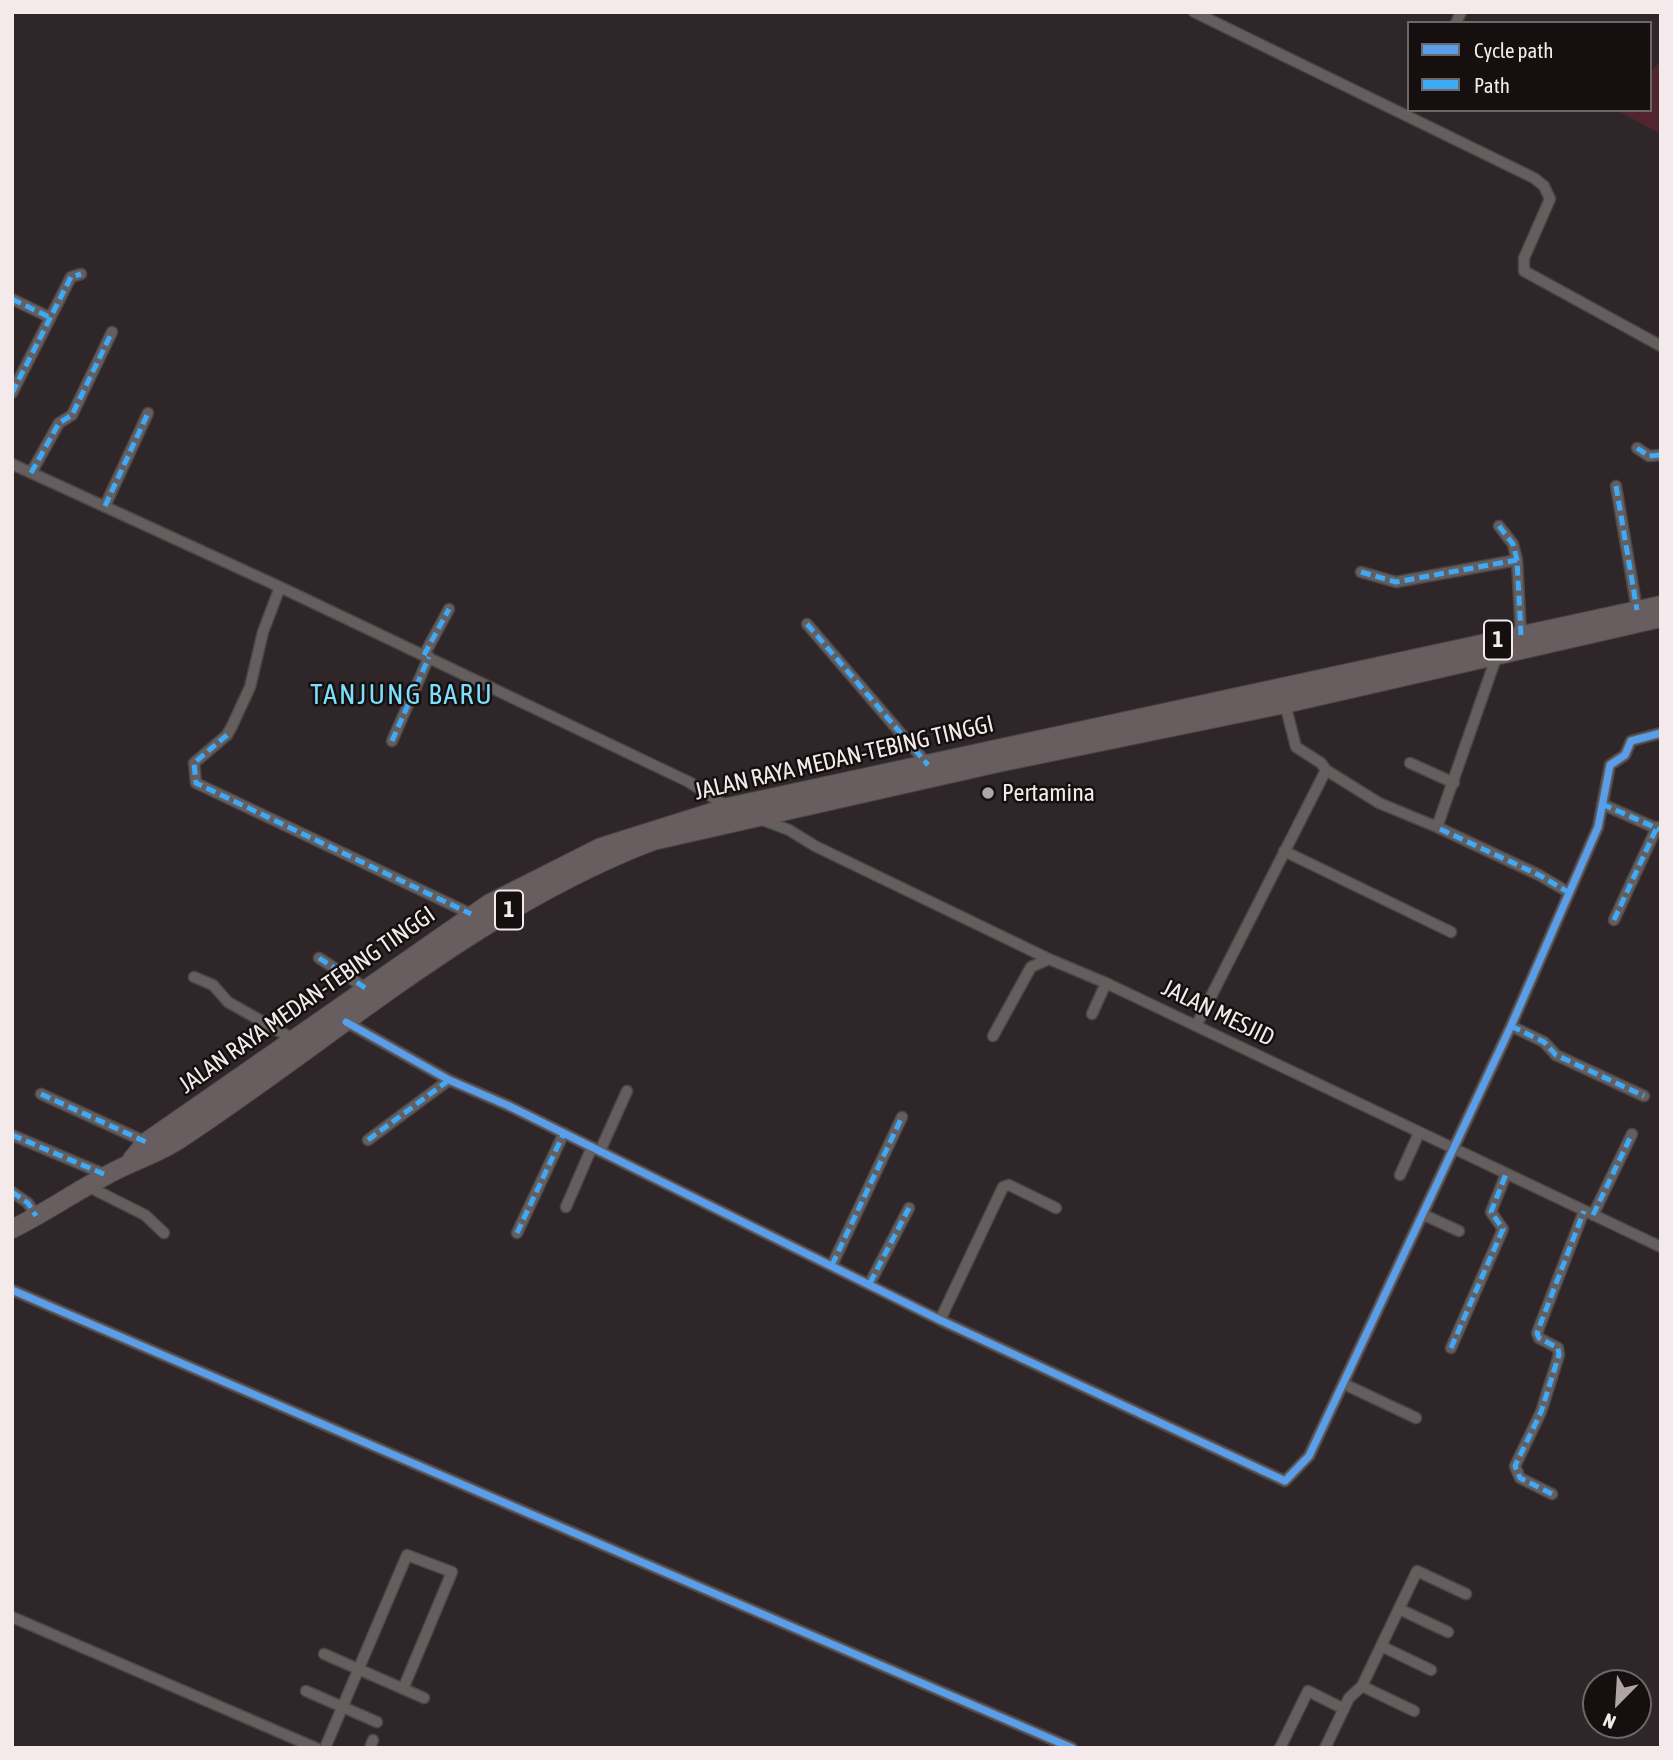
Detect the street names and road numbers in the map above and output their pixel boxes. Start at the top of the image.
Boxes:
road number: 1 [1484,620,1512,660]
street label: JALAN RAYA MEDAN-TEBING TINGGI [692,710,996,806]
road number: 1 [495,890,523,930]
street label: JALAN RAYA MEDAN-TEBING TINGGI [173,900,441,1100]
street label: JALAN MESJID [1157,973,1279,1053]

